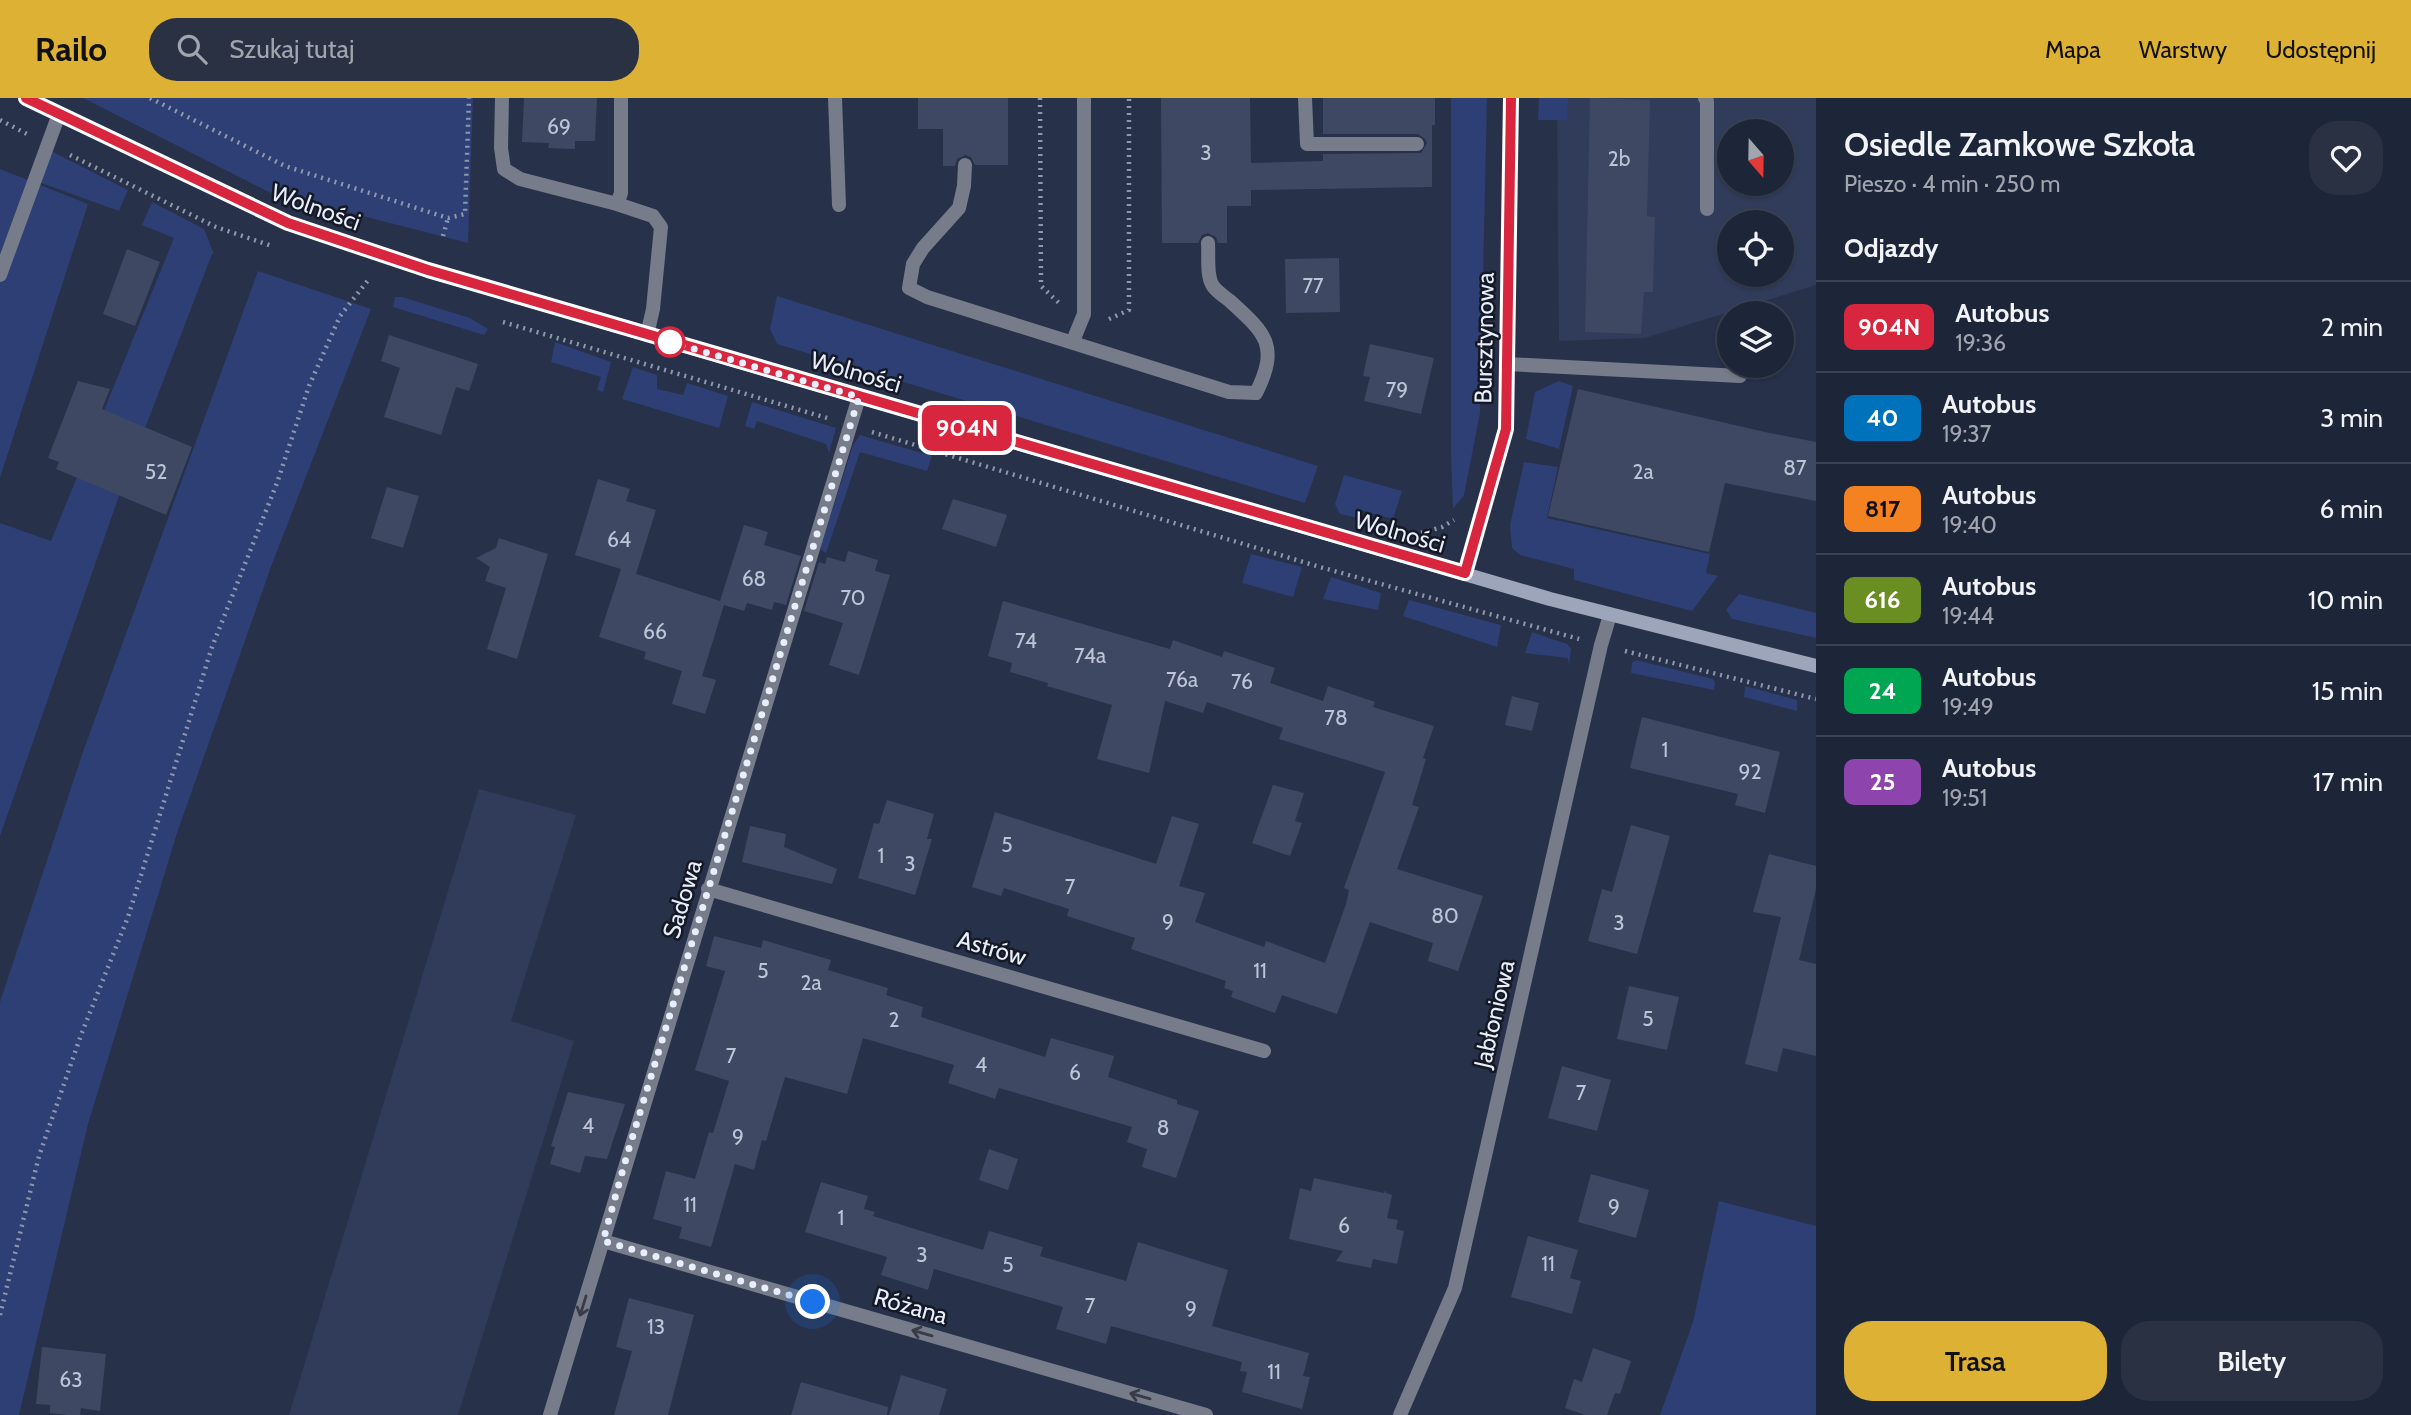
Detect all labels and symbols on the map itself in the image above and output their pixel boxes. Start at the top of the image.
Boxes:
house number: 69 [547,114,571,139]
north arrow [1717,119,1794,196]
house number: 3 [1200,140,1212,165]
house number: 2b [1608,146,1630,171]
street label: Wolności [267,177,365,237]
street label: Bursztynowa [1468,272,1500,404]
house number: 77 [1302,273,1324,298]
unlabelled marker [655,327,685,357]
street label: Wolności [807,345,905,399]
house number: 79 [1386,377,1408,402]
line badge: 904N [918,405,1016,451]
house number: 87 [1783,455,1807,480]
house number: 52 [145,459,167,484]
house number: 2a [1632,459,1654,484]
street label: Wolności [1351,505,1449,559]
house number: 64 [607,527,631,552]
house number: 68 [742,566,766,591]
house number: 70 [840,585,866,610]
house number: 66 [643,619,667,644]
house number: 74 [1015,628,1037,653]
house number: 74a [1074,643,1106,668]
house number: 76a [1166,667,1198,692]
house number: 76 [1231,669,1253,694]
house number: 78 [1324,705,1348,730]
house number: 1 [1662,737,1668,762]
house number: 92 [1739,759,1761,784]
house number: 5 [1001,832,1013,857]
house number: 1 [878,843,884,868]
house number: 3 [904,851,916,876]
street label: Sadowa [656,856,708,942]
house number: 7 [1065,874,1076,899]
house number: 80 [1431,903,1459,928]
house number: 9 [1162,909,1174,934]
house number: 3 [1613,910,1625,935]
street label: Astrów [954,924,1030,972]
street label: Jabłoniowa [1467,957,1521,1072]
house number: 5 [757,958,769,983]
house number: 11 [1253,958,1267,983]
house number: 2a [800,970,822,995]
house number: 5 [1642,1006,1654,1031]
house number: 2 [888,1007,900,1032]
house number: 7 [726,1043,737,1068]
house number: 4 [975,1052,987,1077]
house number: 6 [1069,1060,1081,1085]
house number: 7 [1576,1080,1587,1105]
house number: 4 [582,1113,594,1138]
house number: 8 [1157,1115,1169,1140]
house number: 9 [732,1124,744,1149]
house number: 11 [683,1192,697,1217]
house number: 9 [1608,1194,1620,1219]
house number: 1 [838,1205,844,1230]
house number: 6 [1338,1213,1350,1238]
house number: 3 [916,1242,928,1267]
house number: 11 [1541,1251,1555,1276]
house number: 5 [1002,1252,1014,1277]
street label: Różana [871,1282,951,1330]
your location [795,1284,830,1319]
house number: 7 [1085,1293,1096,1318]
one-way arrow [576,1295,588,1317]
house number: 9 [1185,1296,1197,1321]
house number: 13 [647,1314,665,1339]
one-way arrow [911,1326,933,1339]
house number: 11 [1267,1359,1281,1384]
house number: 63 [59,1367,83,1392]
one-way arrow [1129,1389,1152,1402]

